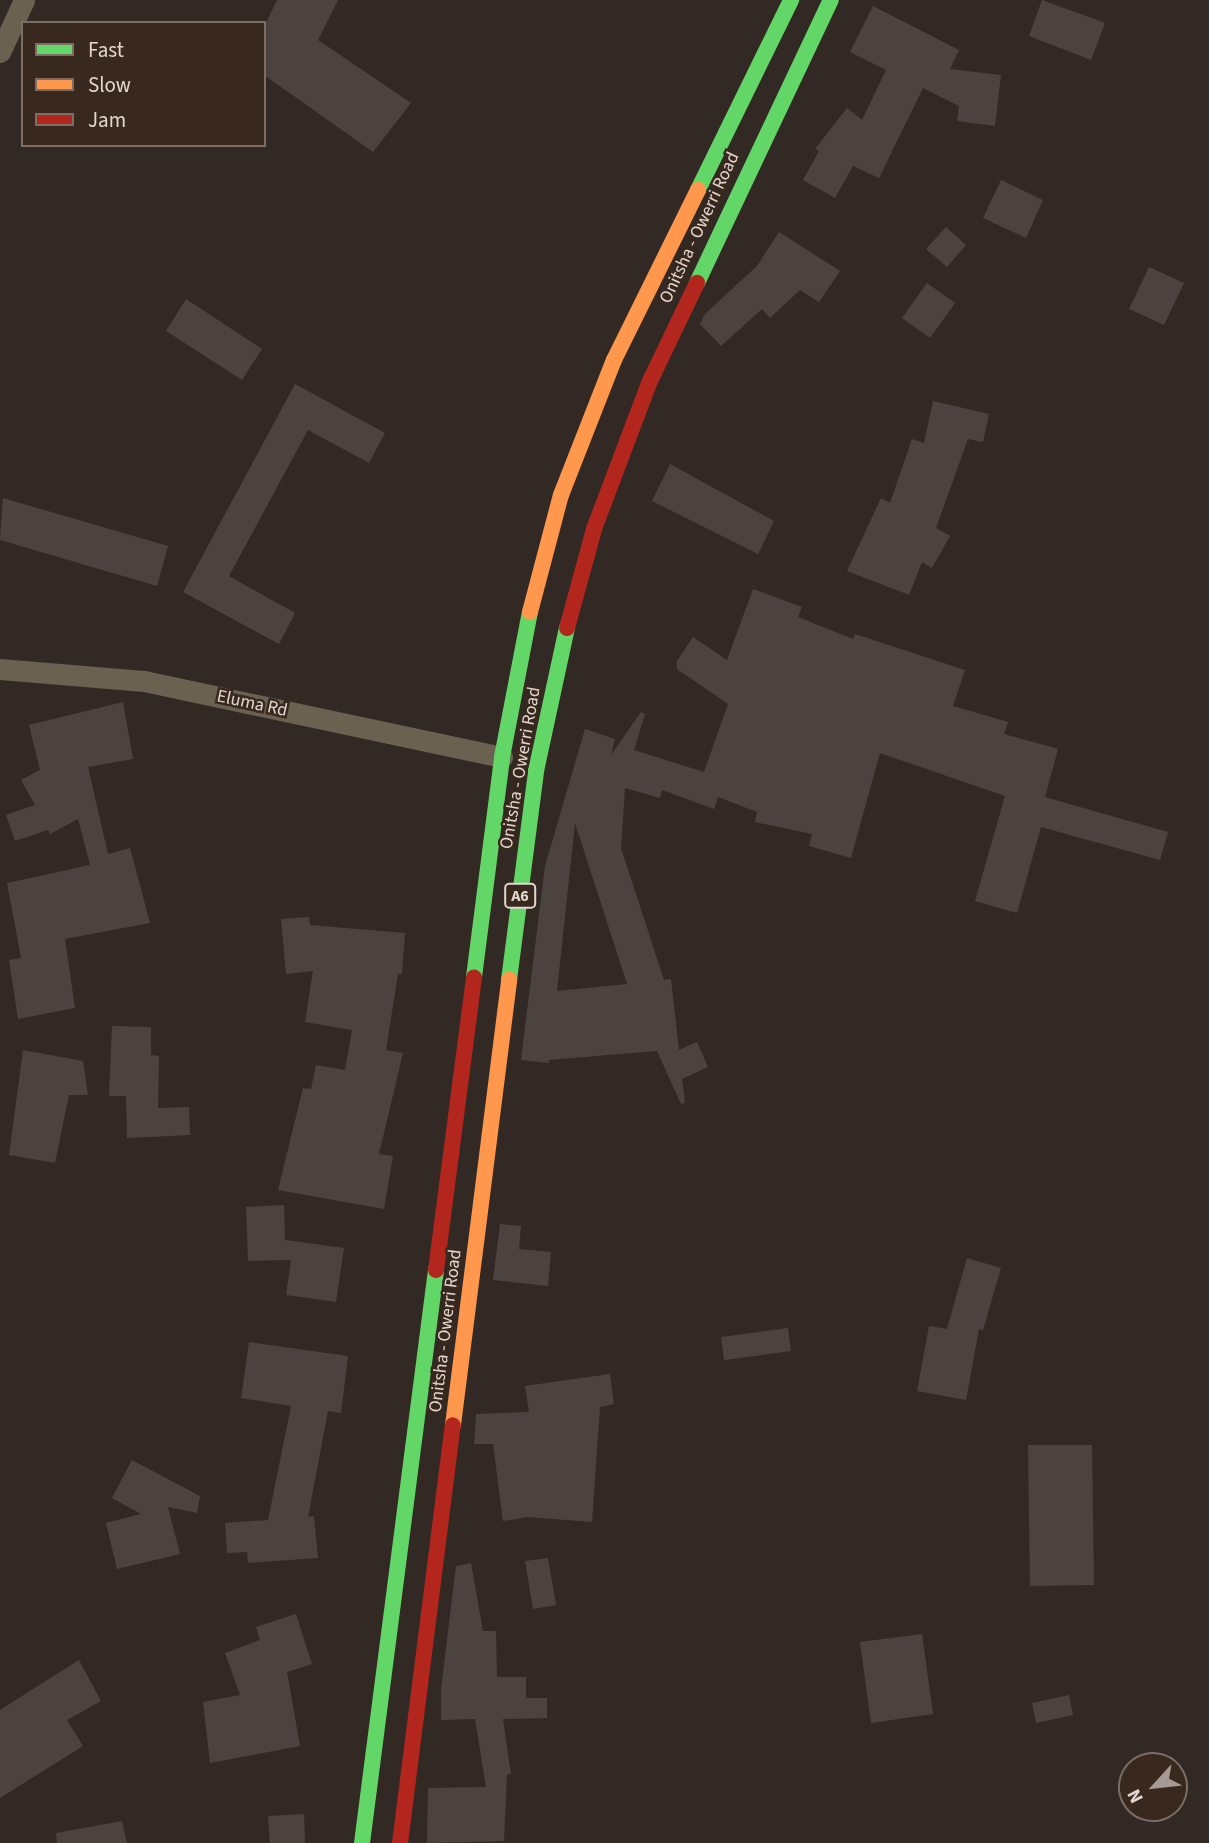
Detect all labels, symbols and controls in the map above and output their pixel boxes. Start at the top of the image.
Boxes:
legend [21,21,266,147]
text: Fast [88,35,124,65]
text: Slow [88,70,131,100]
text: Jam [88,105,126,135]
street label: Onitsha - Owerri Road [656,149,744,307]
street label: Onitsha - Owerri Road [496,685,546,851]
street label: Eluma Rd [215,686,289,722]
road number: A6 [503,884,538,908]
street label: Onitsha - Owerri Road [425,1248,467,1414]
north arrow [1118,1752,1188,1822]
text: N [1121,1784,1151,1808]

